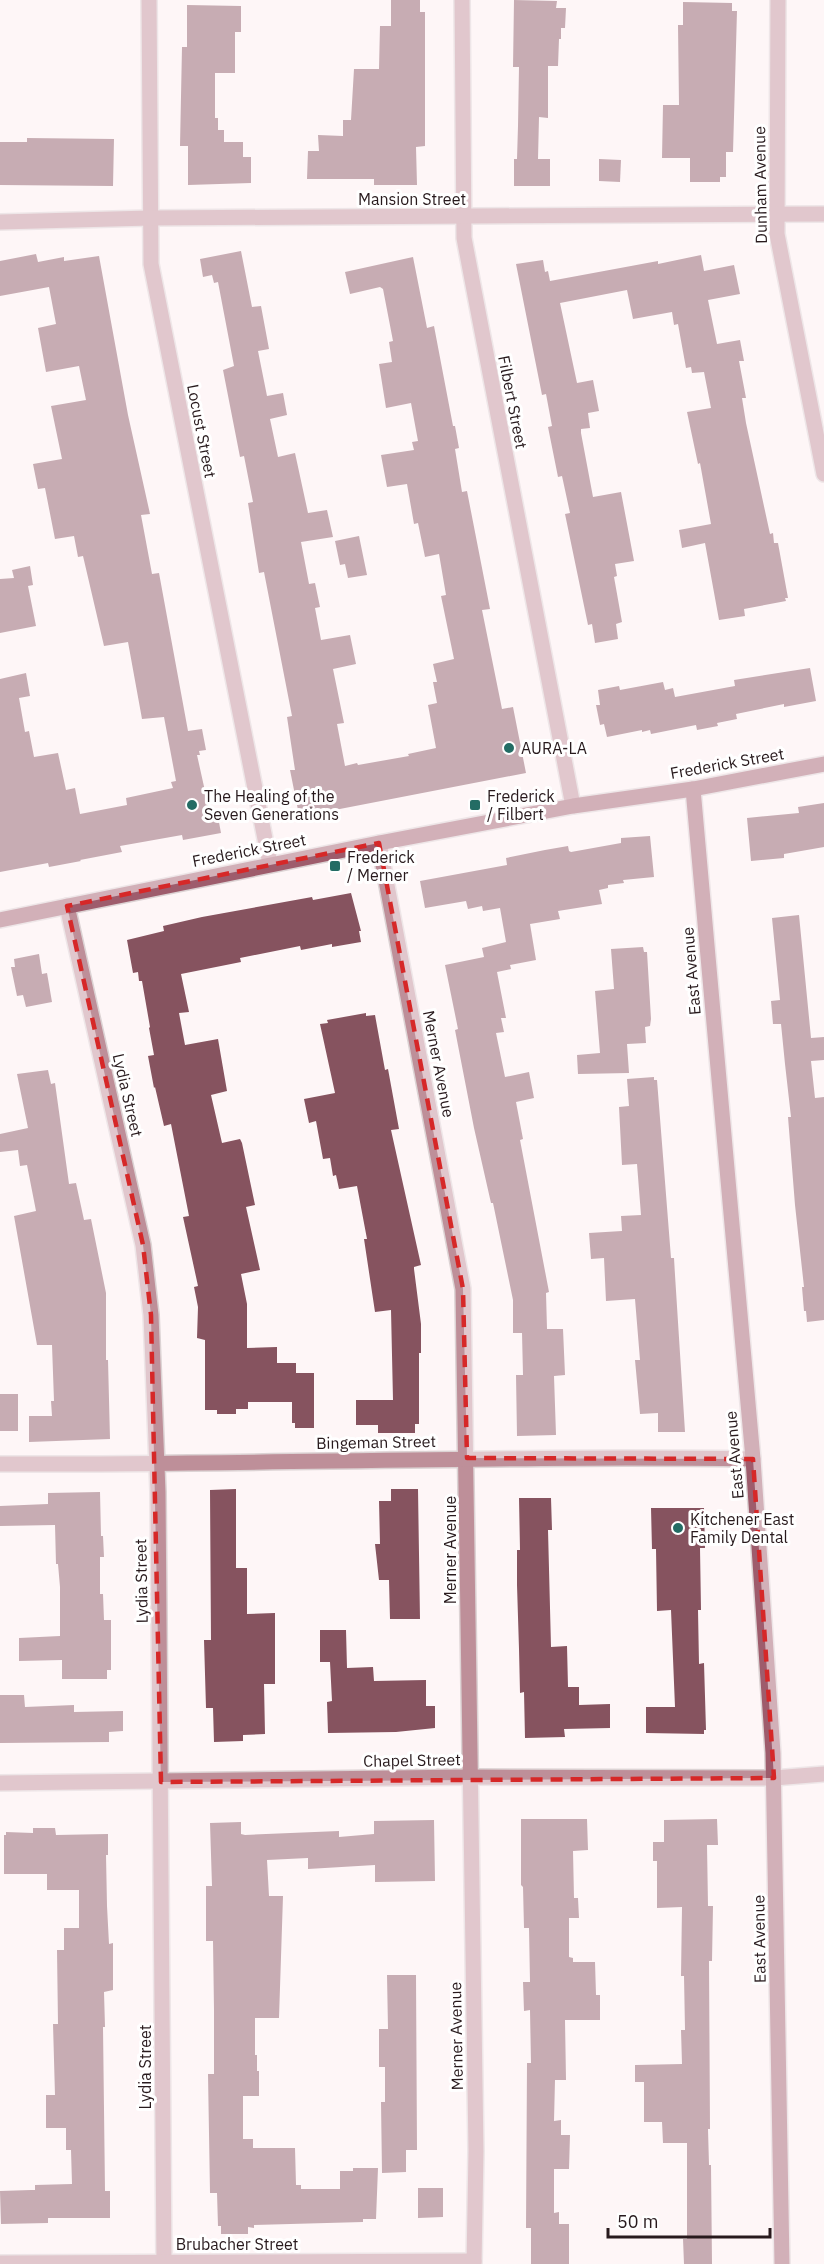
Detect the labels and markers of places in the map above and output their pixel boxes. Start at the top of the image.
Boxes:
place label: AURA-LA [521,738,587,758]
marker: AURA-LA [502,741,516,755]
place label: The Healing of the Seven Generations [204,786,339,824]
place label: Frederick / Filbert [487,786,555,824]
marker: The Healing of the Seven Generations [185,798,199,812]
marker: Frederick / Filbert [468,798,482,812]
place label: Frederick / Merner [347,847,415,885]
marker: Frederick / Merner [328,859,342,873]
place label: Kitchener East Family Dental [690,1509,794,1547]
marker: Kitchener East Family Dental [671,1521,685,1535]

